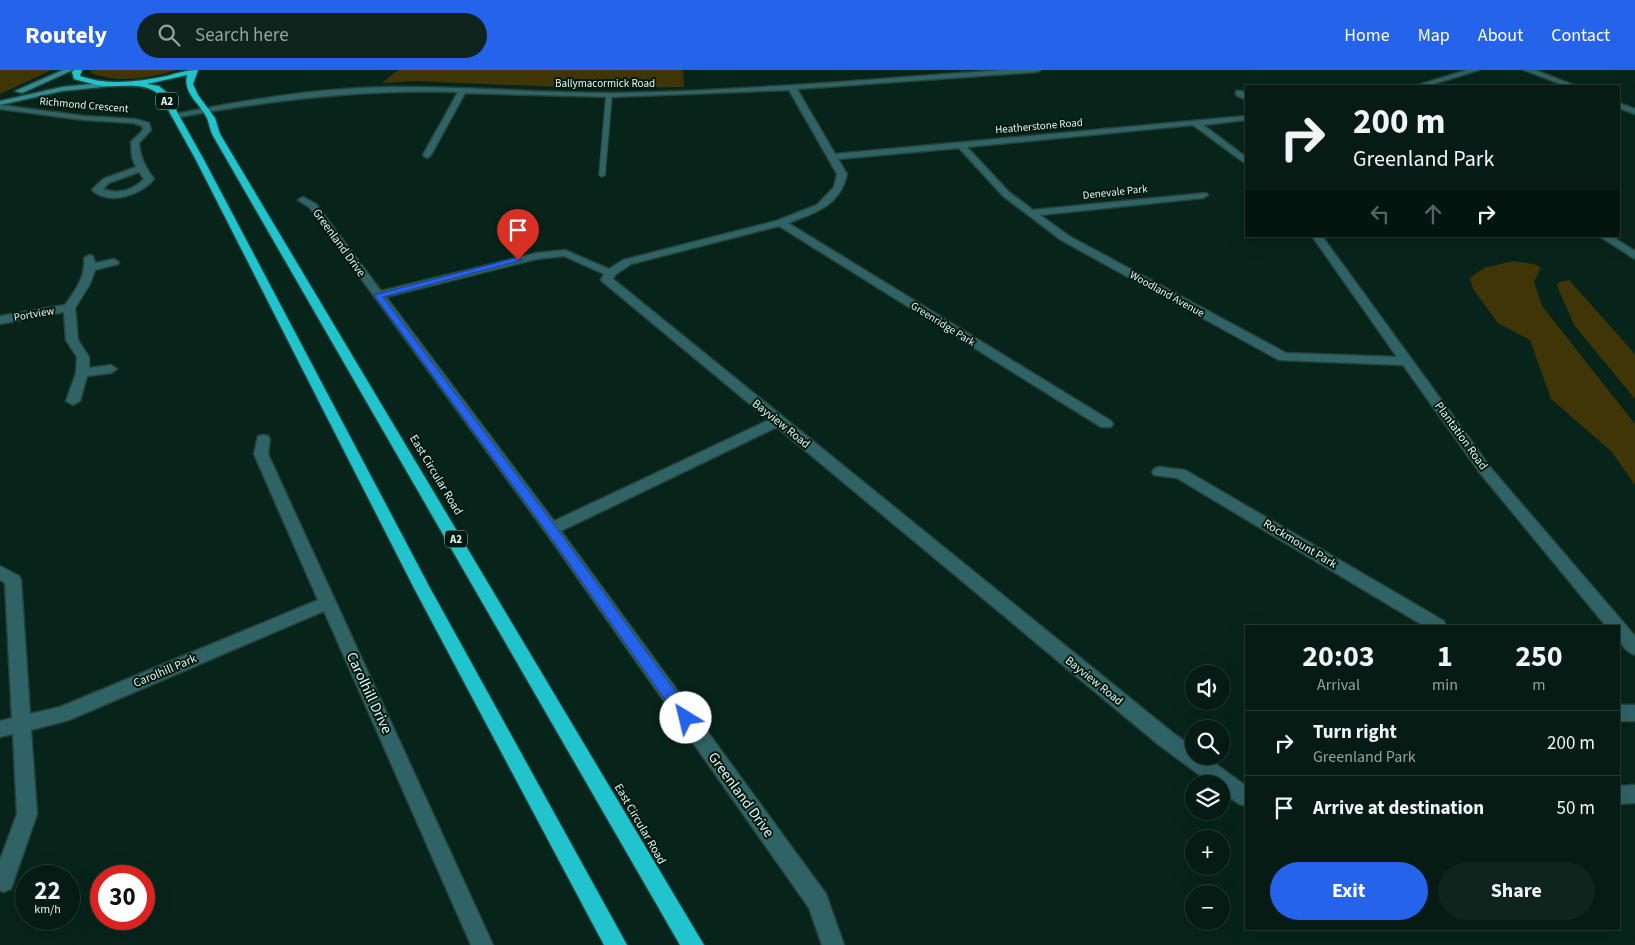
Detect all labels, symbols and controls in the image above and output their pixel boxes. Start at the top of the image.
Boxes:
search box [137,13,487,58]
text: Routely [25,18,107,53]
icon: search [155,21,183,49]
text: Search here [195,22,289,49]
text: Home [1344,23,1390,48]
text: Map [1418,23,1450,48]
text: About [1478,23,1523,48]
text: Contact [1551,23,1610,48]
street label: Ballymacormick Road [555,76,655,91]
road number: A2 [156,92,178,110]
street label: Richmond Crescent [39,94,129,116]
text: 200 m [1353,97,1445,147]
icon: right [1270,105,1335,170]
street label: Heatherstone Road [995,115,1083,137]
text: Greenland Park [1353,143,1494,175]
street label: Denevale Park [1082,181,1149,203]
icon: left [1366,200,1394,228]
icon: ahead [1419,200,1447,228]
icon: right [1472,200,1500,228]
street label: Greenland Drive [308,205,370,281]
pin [497,209,539,260]
icon: arrive [504,216,532,244]
street label: Woodland Avenue [1127,267,1208,321]
street label: Greenridge Park [908,298,979,350]
street label: Portview [13,303,55,325]
street label: Bayview Road [748,395,814,453]
street label: Plantation Road [1430,398,1492,474]
street label: East Circular Road [405,432,467,518]
street label: Rockmount Park [1260,515,1340,573]
road number: A2 [445,530,467,548]
text: 20:03 [1302,635,1375,678]
text: 1 [1437,635,1453,678]
text: 250 [1515,635,1563,678]
street label: Carolhill Drive [341,649,397,737]
street label: Carolhill Park [131,650,199,692]
street label: Bayview Road [1061,652,1127,710]
map controls [1185,665,1230,930]
button: sound [1185,665,1230,710]
text: Arrival [1317,674,1360,696]
text: min [1432,674,1458,696]
text: m [1532,674,1546,696]
position arrow [659,691,711,743]
text: Turn right [1313,719,1397,746]
button: search [1185,720,1230,765]
icon: right [1270,729,1298,757]
text: 200 m [1547,730,1595,757]
text: Greenland Park [1313,746,1416,768]
street label: Greenland Drive [703,748,779,842]
button: layers [1185,775,1230,820]
street label: East Circular Road [610,780,670,868]
icon: arrive [1270,794,1298,822]
text: Arrive at destination [1313,795,1484,822]
text: 50 m [1557,795,1595,822]
button: + [1185,830,1230,875]
button: Exit [1270,862,1428,920]
button: Share [1438,862,1595,920]
speed limit sign: 30 [90,865,155,930]
text: 22 [34,873,61,909]
button: − [1185,885,1230,930]
text: km/h [34,901,61,918]

